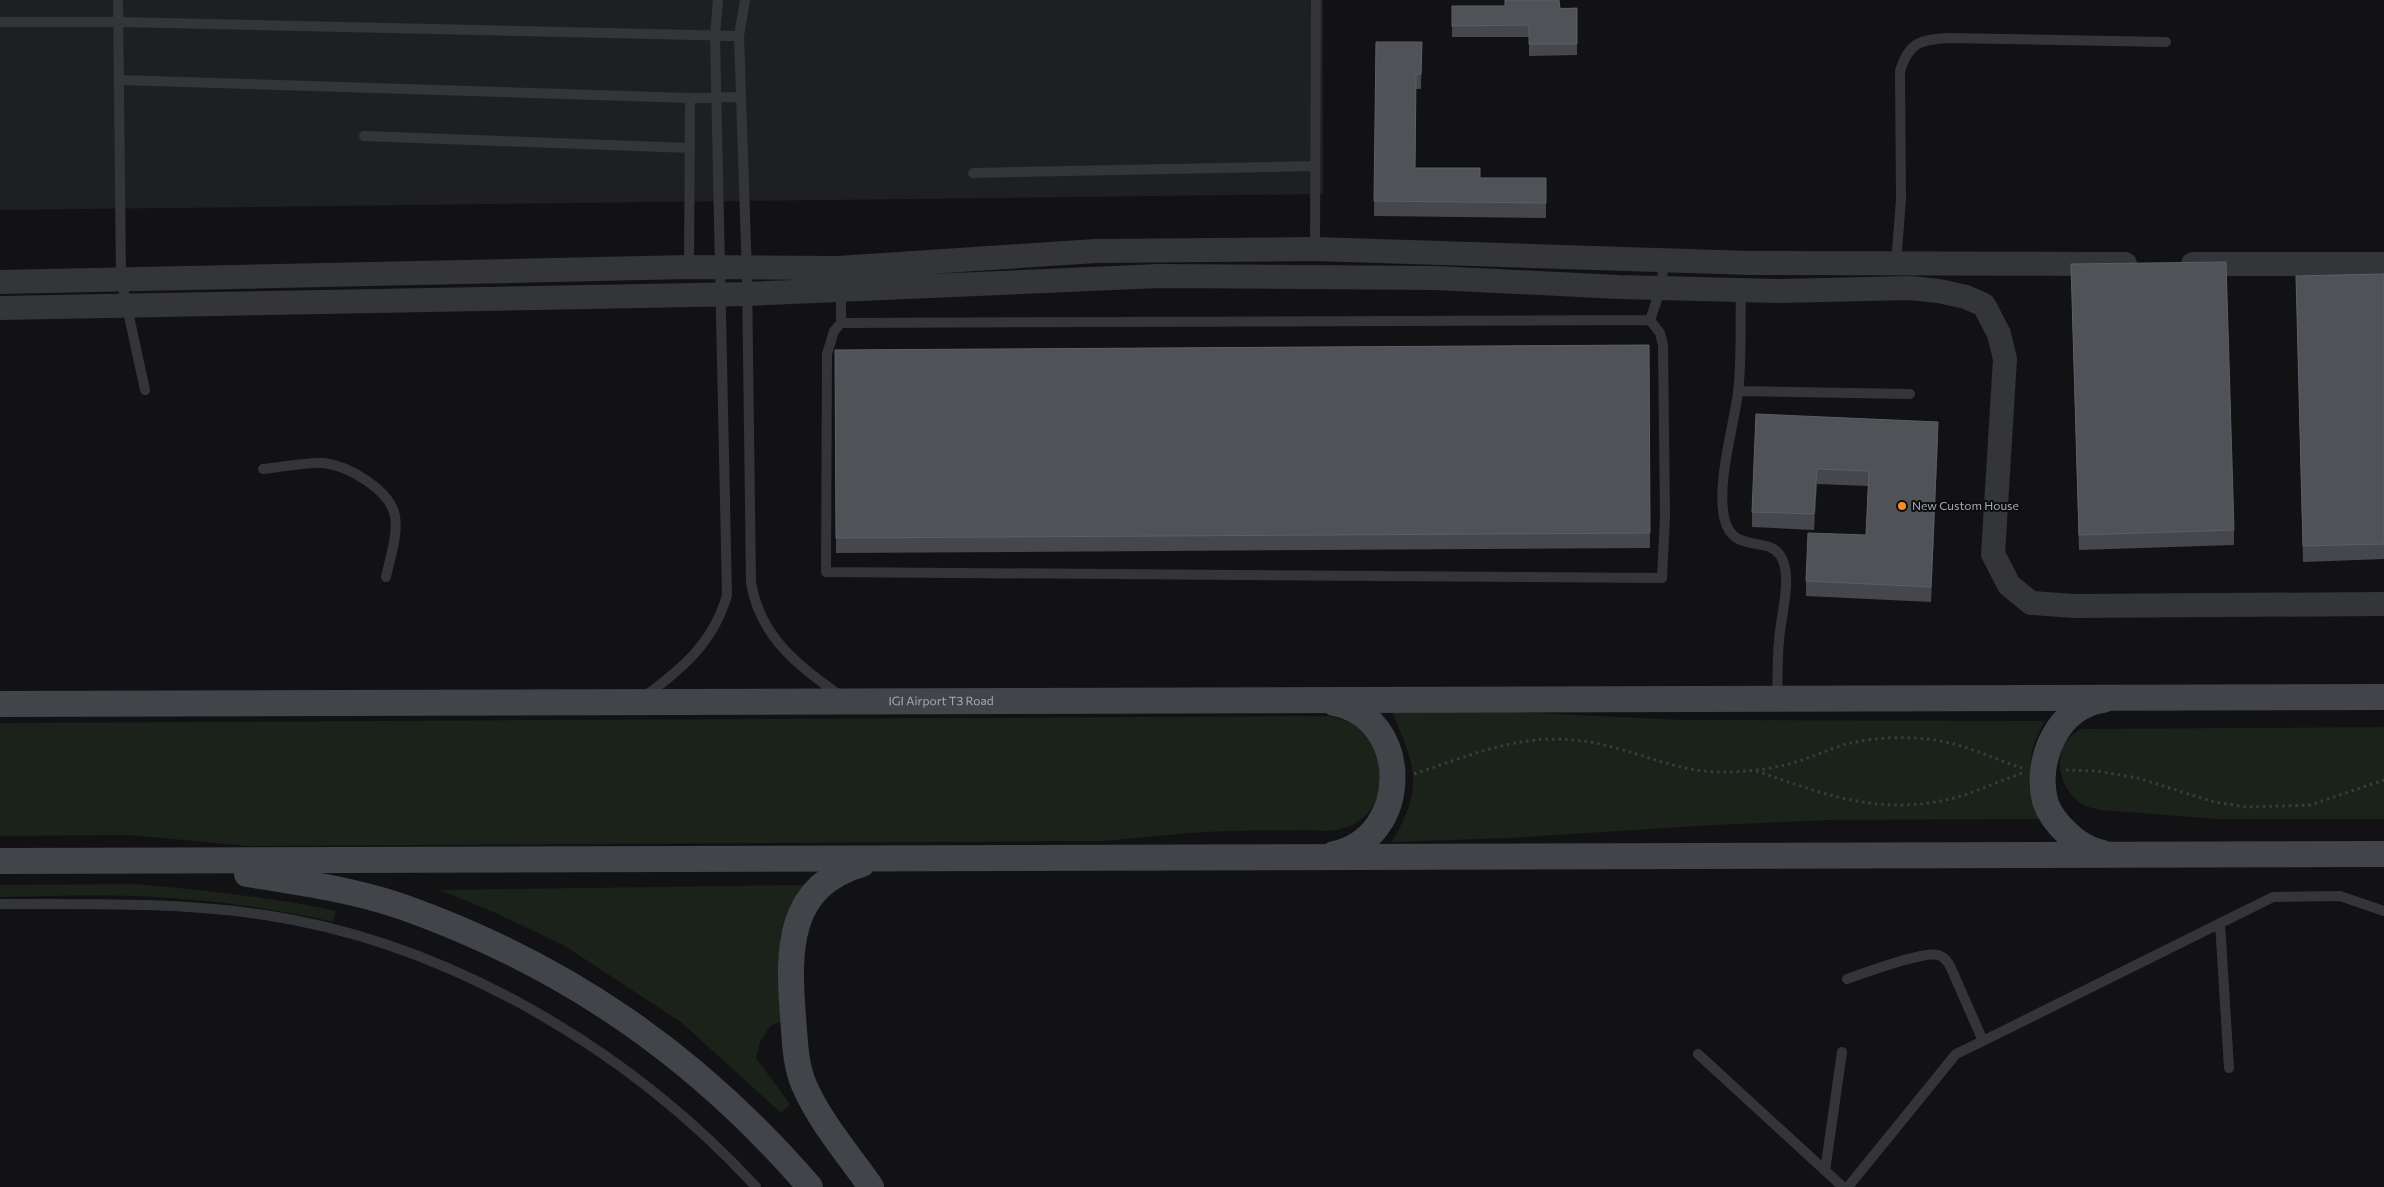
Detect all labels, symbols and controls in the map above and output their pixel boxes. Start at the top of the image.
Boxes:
place label: New Custom House [1912,498,2019,512]
marker: New Custom House [1896,500,1908,512]
street label: IGI Airport T3 Road [888,693,994,707]

